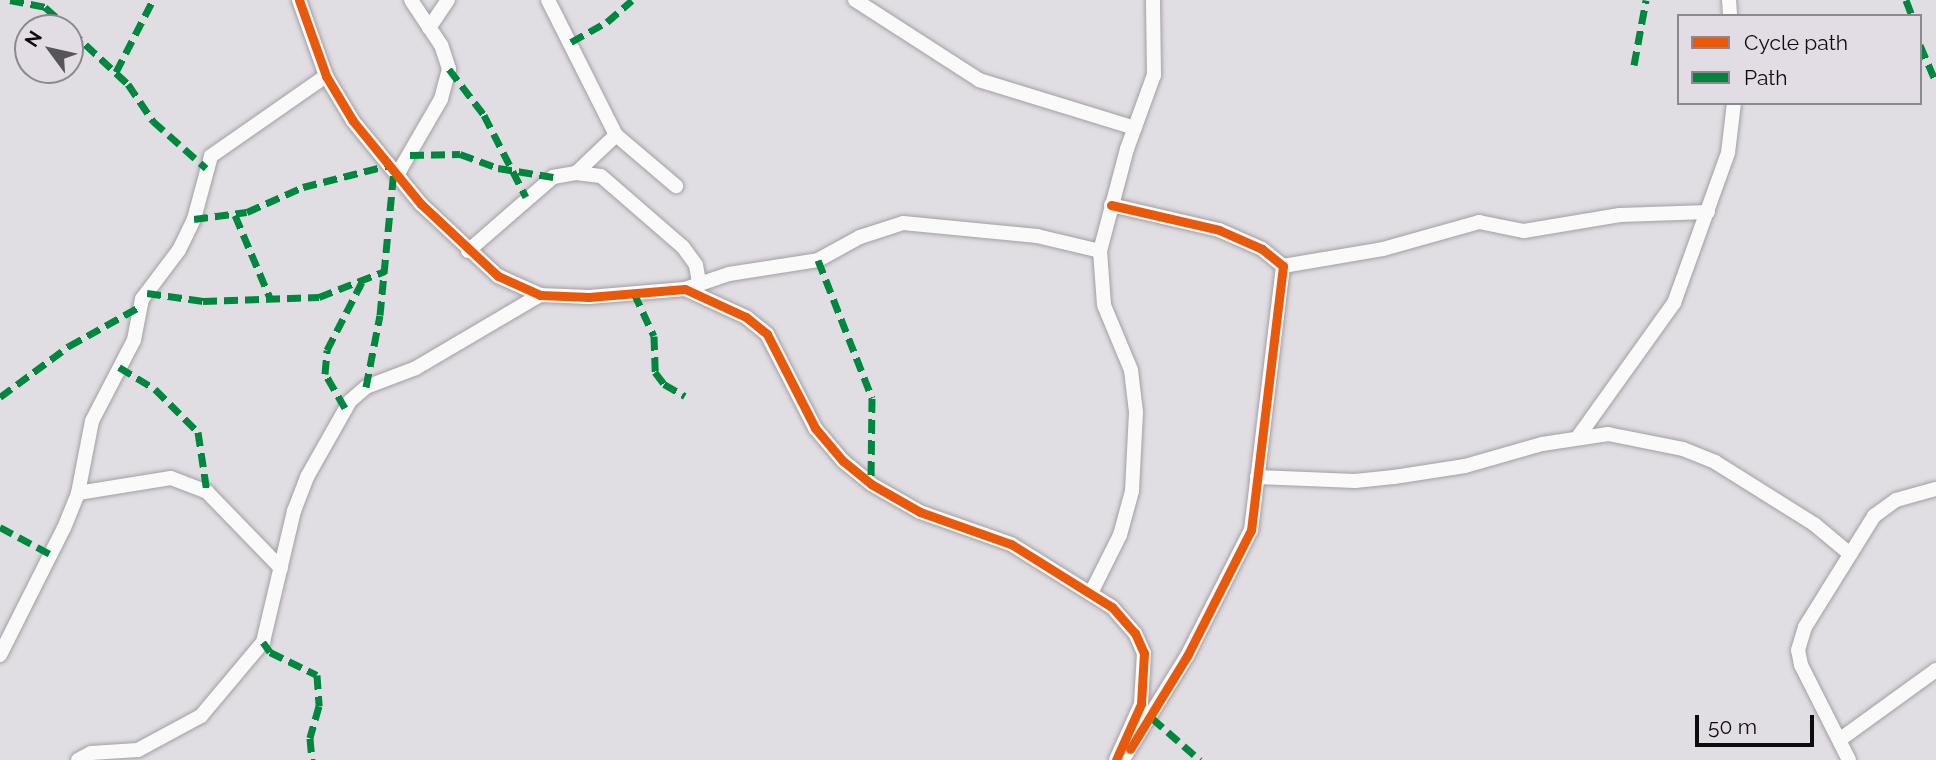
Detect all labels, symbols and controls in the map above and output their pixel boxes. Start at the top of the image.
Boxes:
north arrow [14,14,84,84]
legend [1677,14,1922,105]
text: N [20,27,46,51]
text: Cycle path [1744,30,1848,55]
text: Path [1744,65,1788,90]
scale bar [1698,700,1817,744]
text: 50 m [1708,714,1757,739]

